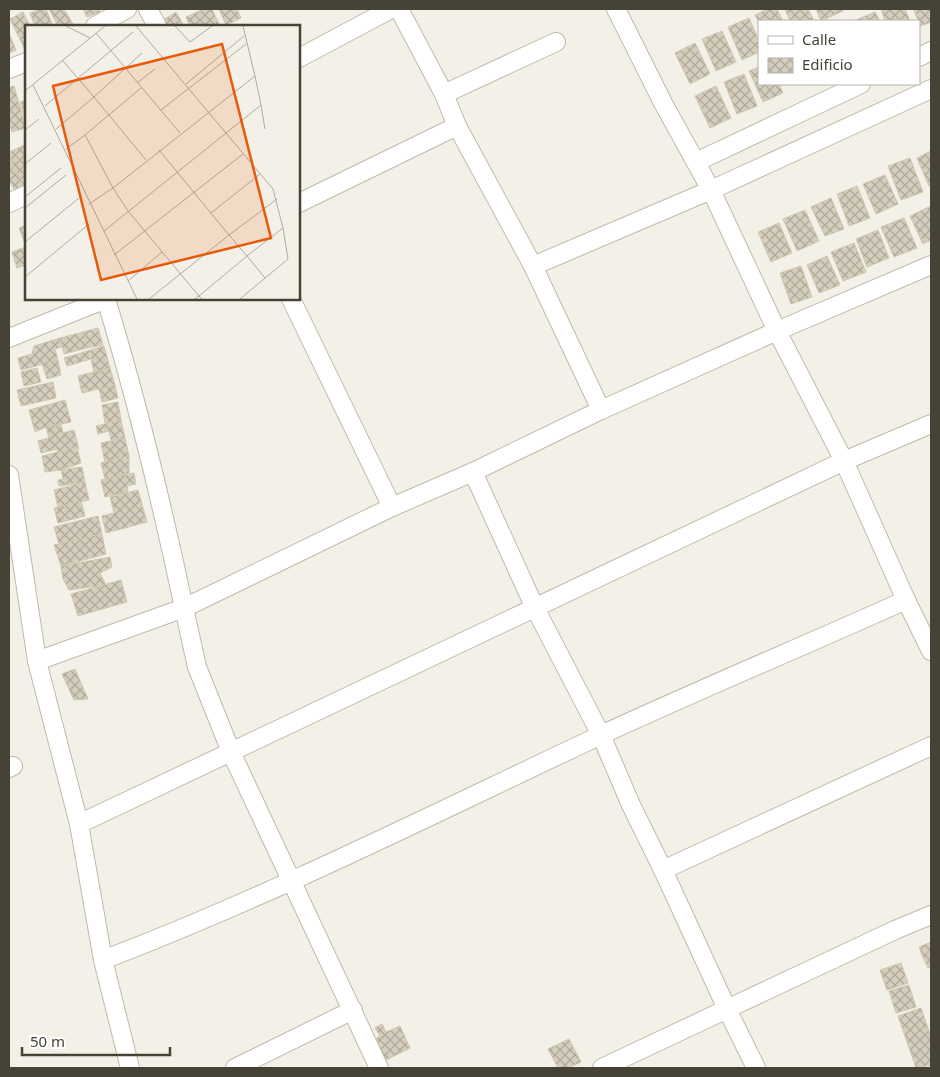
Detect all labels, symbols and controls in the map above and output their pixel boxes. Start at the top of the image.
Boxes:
legend [758,20,920,85]
inset map [25,25,300,300]
text: Calle [802,29,836,49]
text: Edificio [802,54,853,74]
scale bar [22,1024,170,1056]
text: 50 m [30,1031,65,1051]

